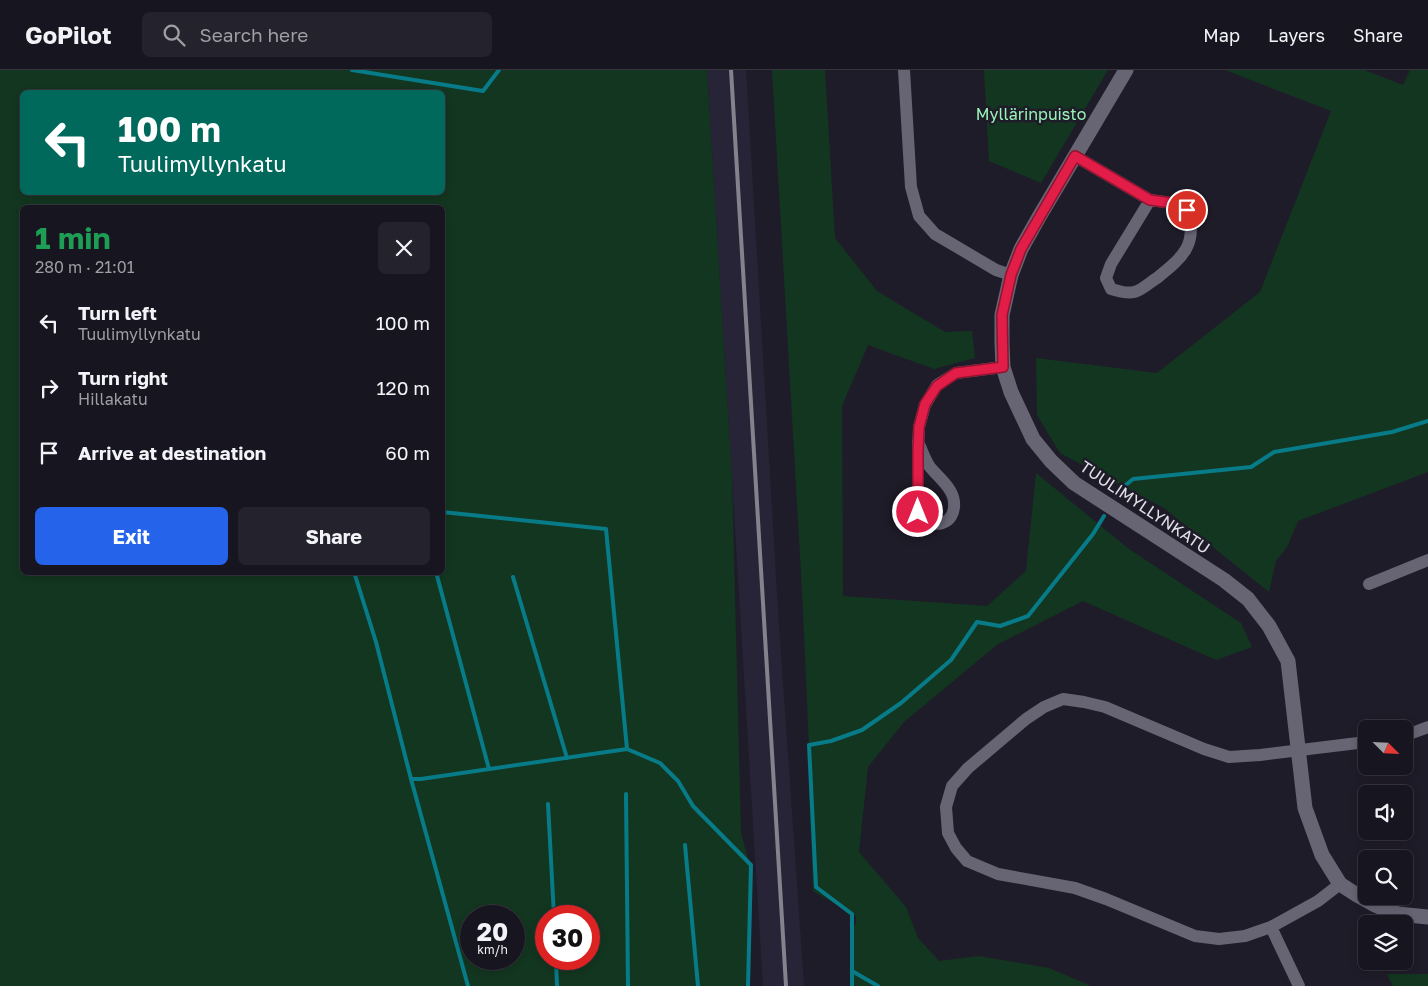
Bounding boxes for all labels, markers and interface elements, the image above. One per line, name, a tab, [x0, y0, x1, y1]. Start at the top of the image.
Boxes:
search box	[142, 12, 492, 57]
text: GoPilot	[25, 20, 112, 49]
icon: search	[160, 21, 188, 49]
text: Search here	[200, 23, 308, 46]
text: Map	[1203, 24, 1240, 46]
text: Layers	[1268, 24, 1325, 46]
text: Share	[1353, 24, 1403, 46]
park label: Myllärinpuisto	[976, 104, 1086, 124]
text: 100 m	[118, 108, 221, 150]
icon: left	[35, 110, 100, 175]
text: Tuulimyllynkatu	[118, 150, 287, 177]
pin	[1166, 189, 1208, 231]
icon: arrive	[1173, 196, 1201, 224]
text: 1 min	[35, 220, 111, 256]
button: close	[378, 222, 430, 274]
text: 280 m · 21:01	[35, 257, 134, 277]
text: Turn left	[78, 301, 157, 324]
icon: left	[35, 309, 63, 337]
text: 100 m	[376, 311, 430, 334]
text: Tuulimyllynkatu	[78, 324, 201, 344]
text: Turn right	[78, 366, 168, 389]
icon: right	[35, 374, 63, 402]
text: 120 m	[376, 376, 430, 399]
text: Hillakatu	[78, 389, 148, 409]
icon: arrive	[35, 439, 63, 467]
text: Arrive at destination	[78, 441, 266, 464]
text: 60 m	[385, 441, 430, 464]
street label: TUULIMYLLYNKATU	[1076, 456, 1214, 558]
position arrow	[891, 485, 943, 537]
button: Exit	[35, 507, 228, 565]
button: Share	[238, 507, 430, 565]
north arrow	[1358, 720, 1412, 775]
map controls	[1358, 720, 1413, 970]
button: sound	[1358, 785, 1413, 840]
button: search	[1358, 850, 1413, 905]
speed limit sign: 30	[535, 905, 600, 970]
button: layers	[1358, 915, 1413, 970]
text: 20	[477, 916, 508, 947]
text: km/h	[477, 942, 508, 957]

